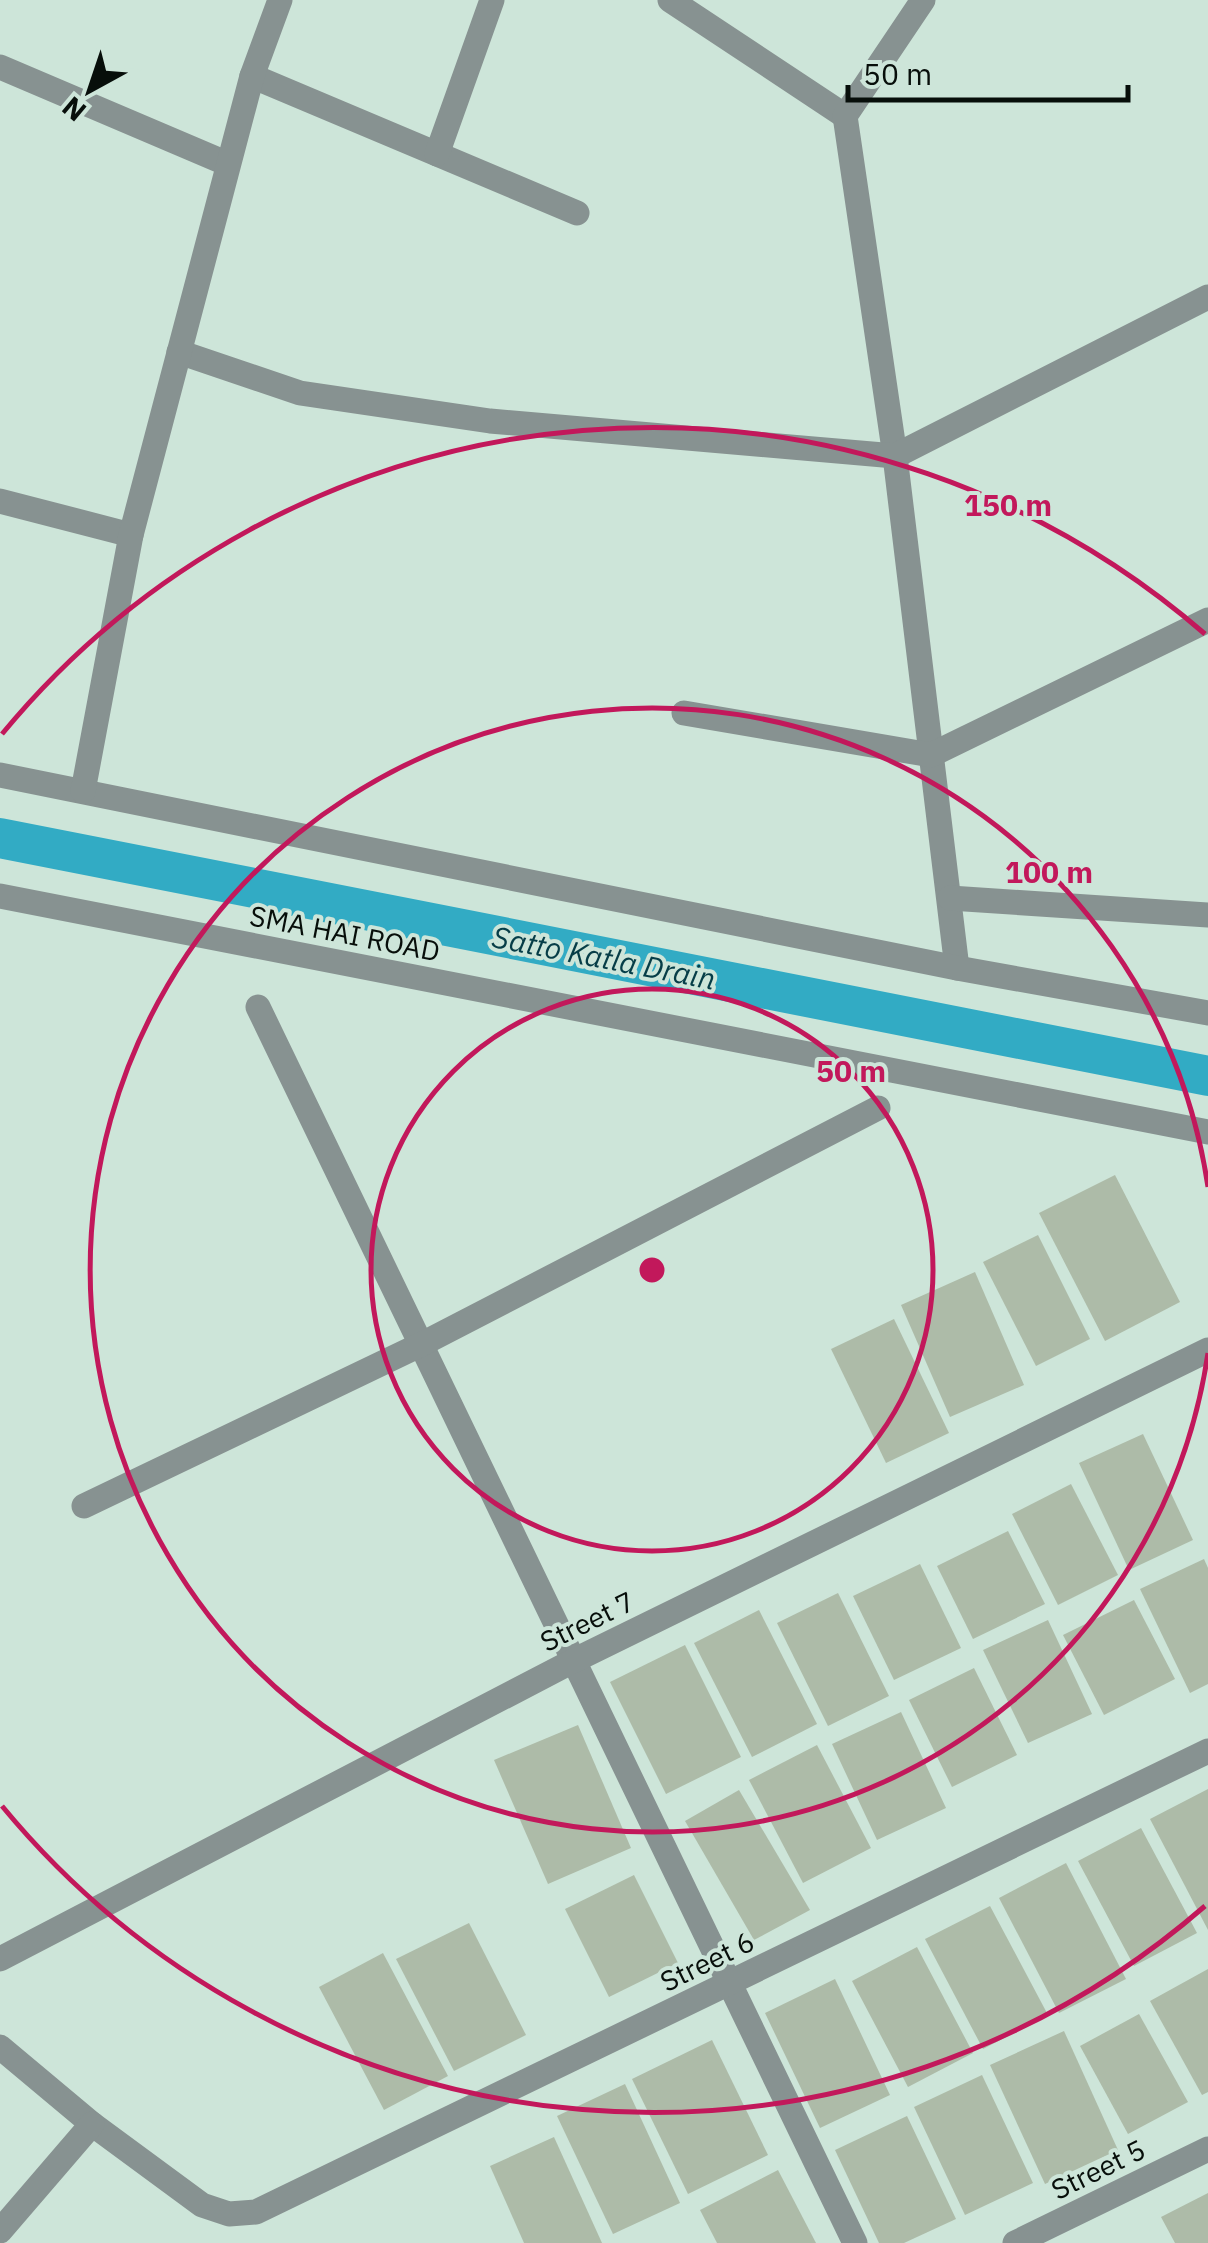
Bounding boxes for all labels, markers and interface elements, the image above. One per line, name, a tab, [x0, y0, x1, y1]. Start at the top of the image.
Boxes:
north arrow	[40, 40, 140, 140]
scale bar	[848, 40, 1128, 102]
text: 50 m	[863, 54, 932, 93]
text: N	[54, 89, 93, 130]
text: 150 m	[964, 485, 1052, 524]
text: 100 m	[1005, 852, 1093, 891]
street label: SMA HAI ROAD	[247, 896, 443, 970]
water label: Satto Katla Drain	[489, 916, 719, 998]
text: 50 m	[816, 1051, 886, 1090]
centre of rings	[634, 1252, 670, 1288]
street label: Street 7	[534, 1582, 640, 1660]
street label: Street 6	[654, 1922, 760, 2000]
street label: Street 5	[1045, 2130, 1151, 2208]

